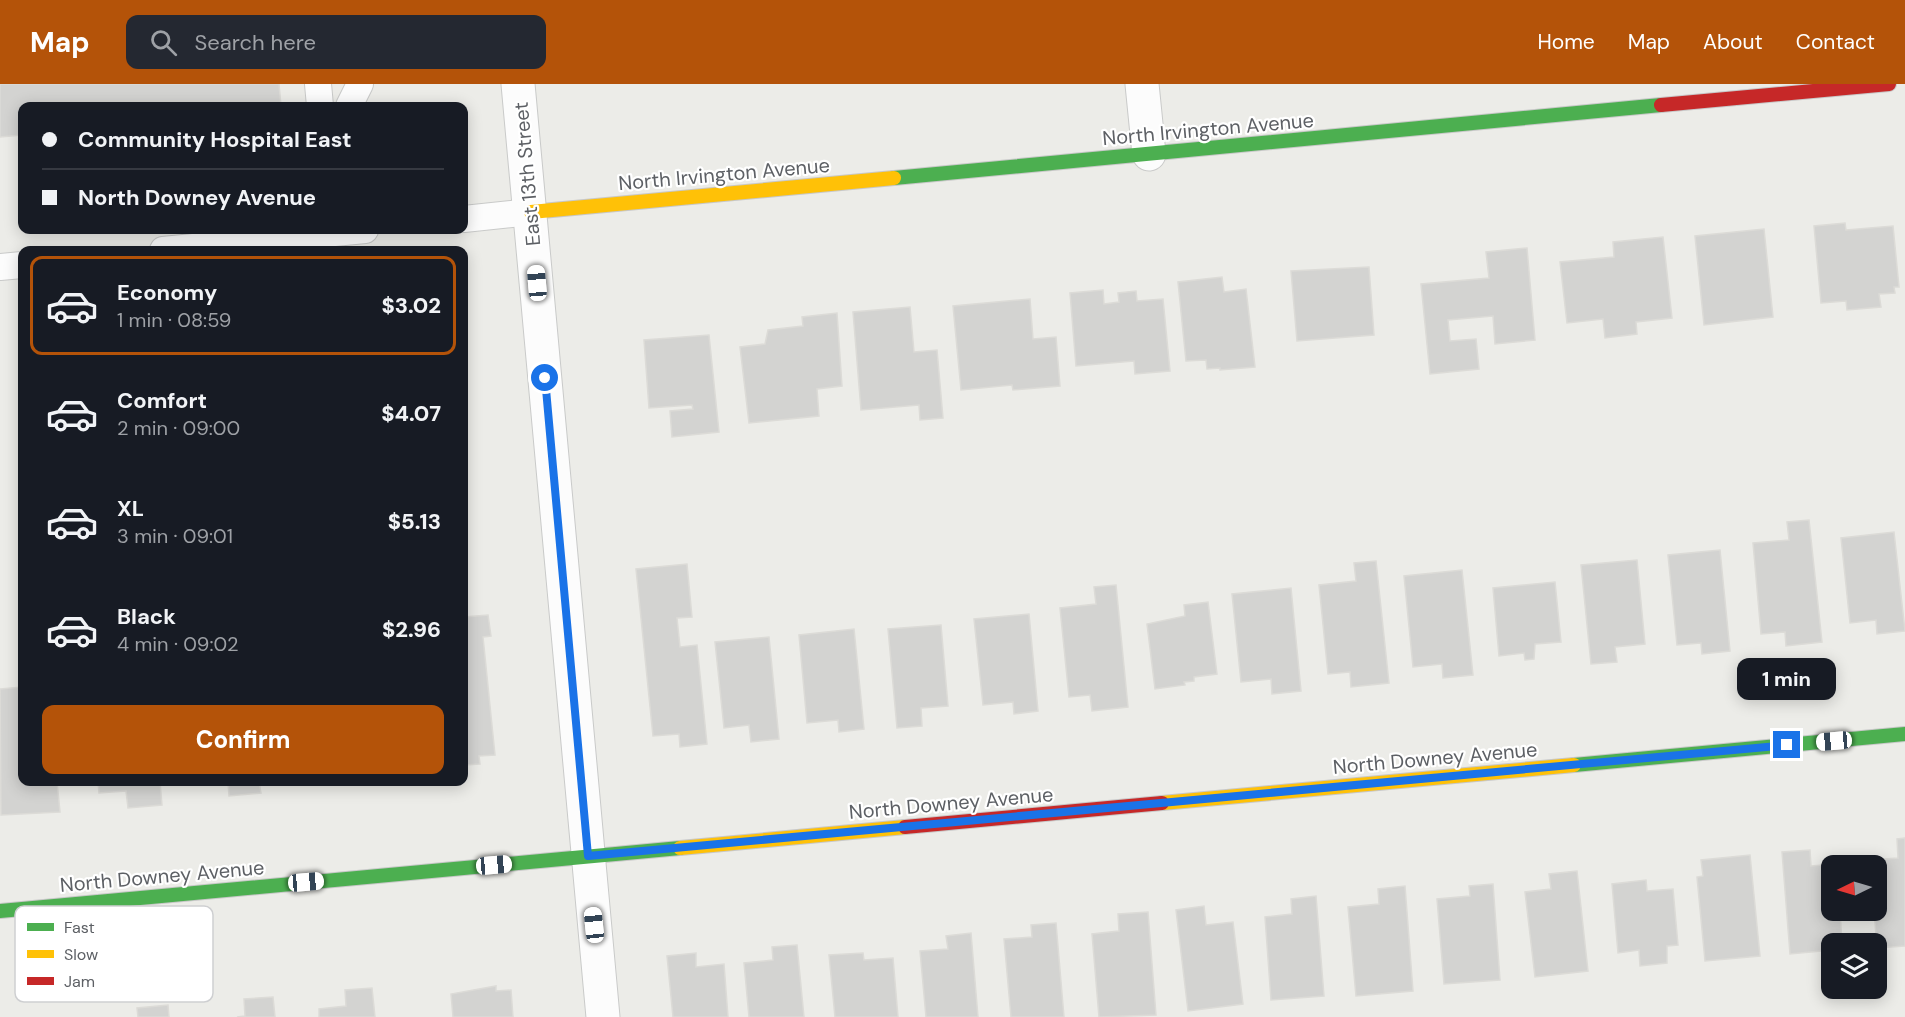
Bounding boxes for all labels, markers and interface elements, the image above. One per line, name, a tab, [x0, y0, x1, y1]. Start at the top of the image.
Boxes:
search box	[126, 15, 546, 69]
text: Map	[30, 24, 90, 61]
icon: search	[147, 26, 180, 59]
text: Search here	[195, 28, 316, 57]
text: Home	[1537, 28, 1595, 56]
text: Map	[1628, 28, 1670, 56]
text: About	[1703, 28, 1763, 56]
text: Contact	[1796, 28, 1875, 56]
street label: East 13th Street	[508, 101, 546, 247]
street label: North Irvington Avenue	[1101, 107, 1315, 151]
text: Community Hospital East	[78, 125, 352, 154]
street label: North Irvington Avenue	[617, 152, 831, 196]
text: North Downey Avenue	[78, 183, 316, 212]
car	[526, 264, 548, 302]
text: Economy	[117, 278, 217, 307]
icon: car	[45, 279, 99, 333]
text: $3.02	[381, 291, 441, 320]
text: 1 min · 08:59	[117, 307, 231, 333]
route start	[531, 364, 558, 391]
text: Comfort	[117, 386, 207, 415]
icon: car	[45, 387, 99, 441]
text: $4.07	[381, 399, 441, 428]
text: 2 min · 09:00	[117, 415, 240, 441]
text: XL	[117, 494, 144, 523]
icon: car	[45, 495, 99, 549]
text: $5.13	[388, 507, 441, 536]
text: 3 min · 09:01	[117, 523, 233, 549]
text: Black	[117, 602, 176, 631]
icon: car	[45, 603, 99, 657]
text: $2.96	[382, 615, 441, 644]
text: 4 min · 09:02	[117, 631, 238, 657]
callout: 1 min	[1738, 658, 1836, 700]
text: 1 min	[1762, 666, 1811, 692]
button: Confirm	[42, 705, 444, 774]
car	[1815, 730, 1853, 752]
route end	[1773, 731, 1800, 758]
street label: North Downey Avenue	[1332, 736, 1538, 780]
street label: North Downey Avenue	[848, 781, 1054, 825]
street label: North Downey Avenue	[59, 854, 265, 898]
car	[475, 854, 513, 876]
north arrow	[1821, 855, 1887, 921]
map controls	[1821, 855, 1887, 999]
car	[287, 871, 325, 893]
legend	[15, 906, 213, 1002]
car	[583, 906, 605, 944]
text: Fast	[64, 917, 95, 938]
button: layers	[1821, 933, 1887, 999]
text: Slow	[64, 944, 98, 965]
text: Jam	[64, 971, 95, 992]

